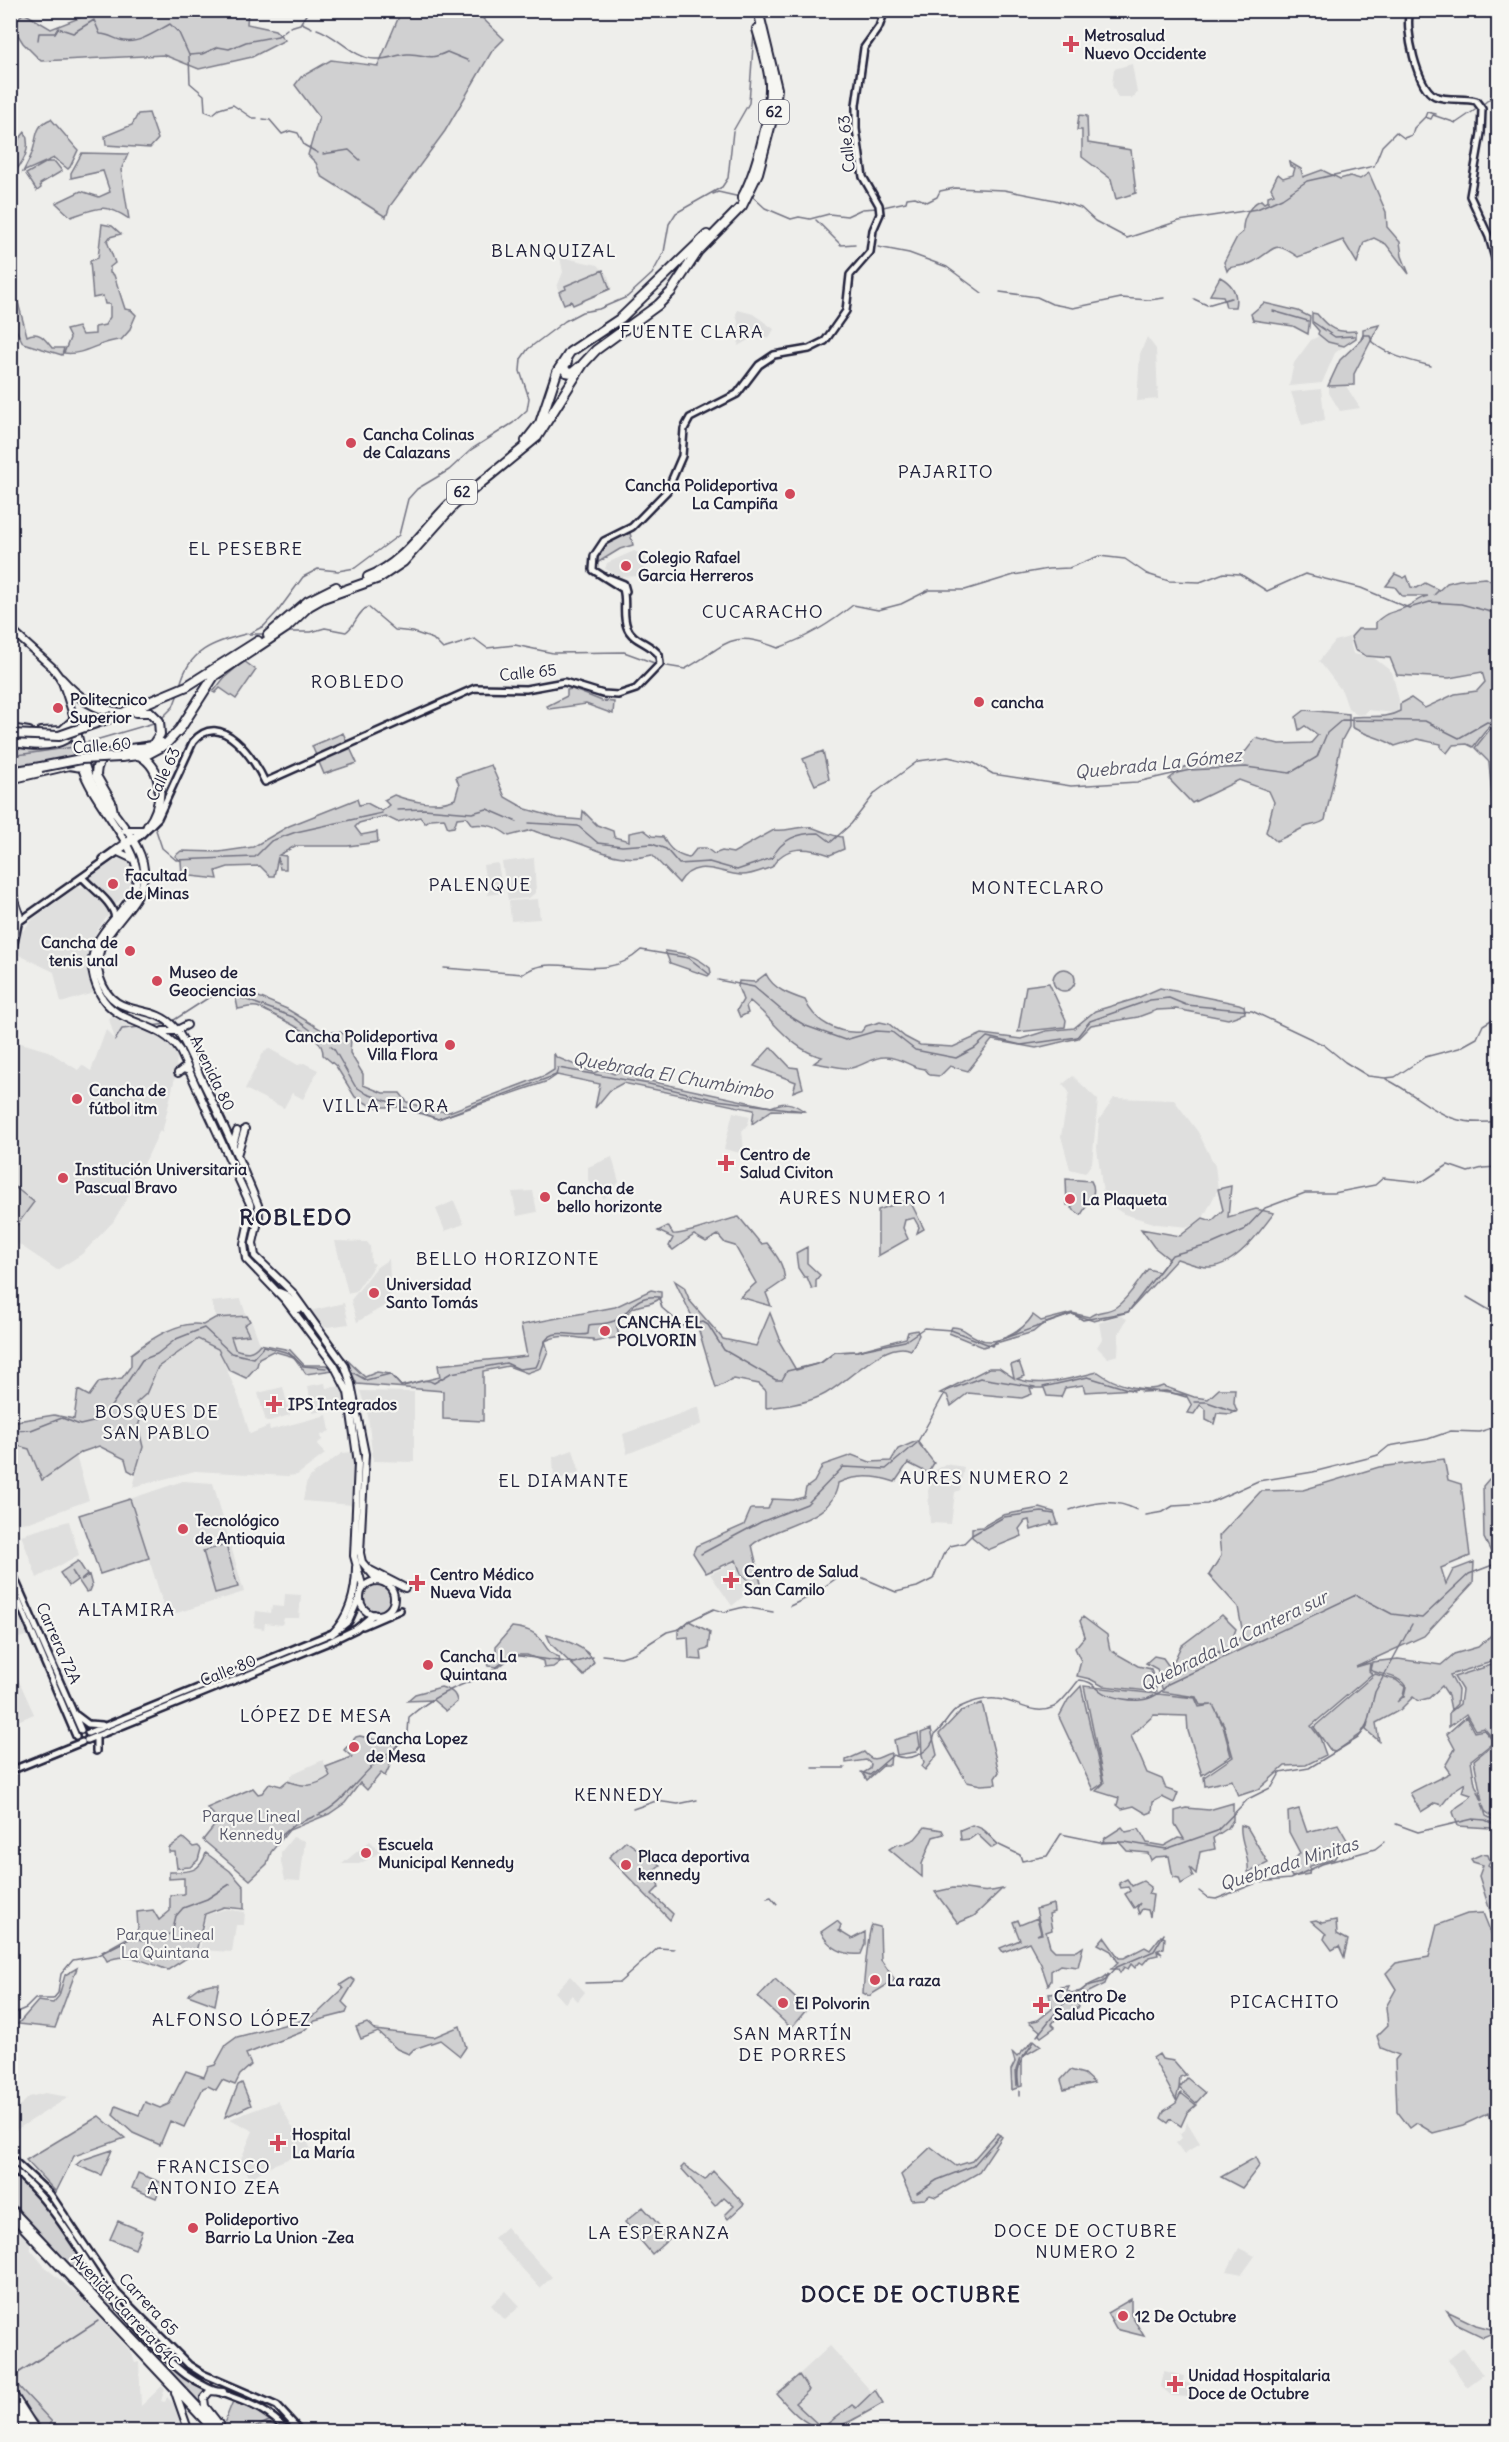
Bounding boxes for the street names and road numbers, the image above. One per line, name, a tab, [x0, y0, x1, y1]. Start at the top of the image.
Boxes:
road number: 62	[759, 100, 789, 124]
street label: Calle 63	[833, 114, 859, 174]
road number: 62	[447, 480, 477, 504]
street label: Calle 65	[498, 659, 558, 685]
street label: Calle 60	[72, 732, 132, 758]
street label: Calle 63	[142, 744, 184, 804]
street label: Avenida 80	[186, 1032, 240, 1114]
street label: Carrera 72A	[32, 1599, 86, 1687]
street label: Calle 80	[197, 1650, 259, 1690]
street label: Avenida Carrera 64C	[67, 2248, 185, 2372]
street label: Carrera 65	[115, 2268, 183, 2340]

